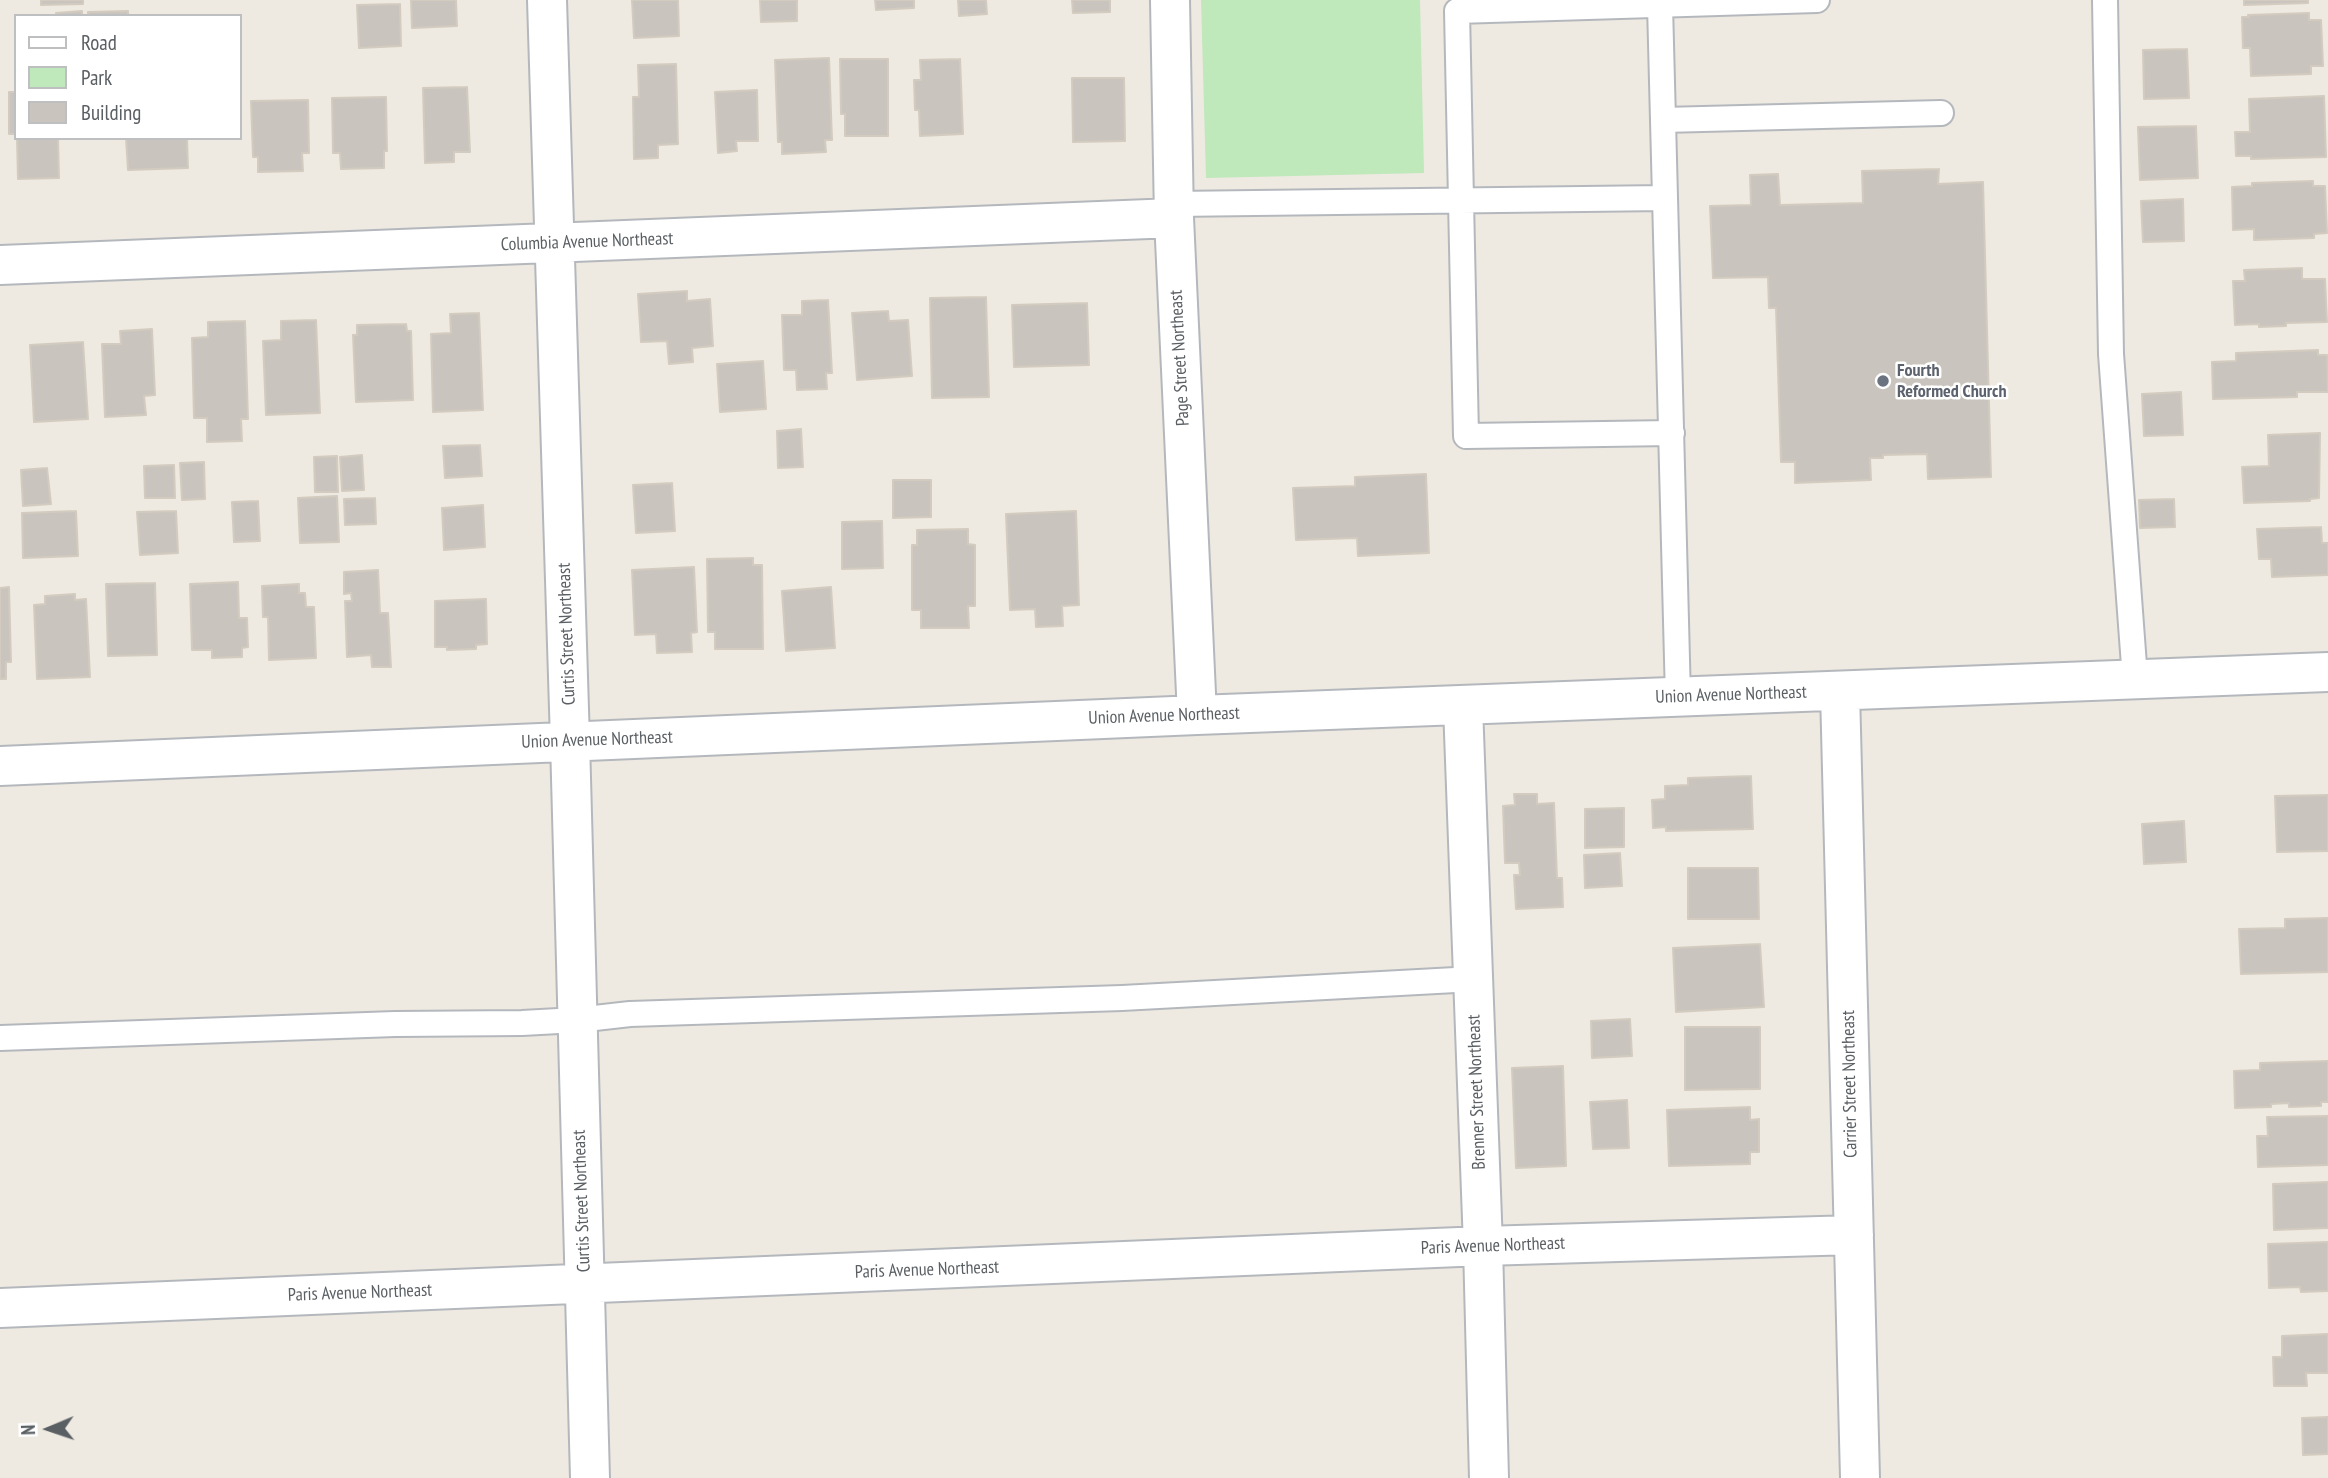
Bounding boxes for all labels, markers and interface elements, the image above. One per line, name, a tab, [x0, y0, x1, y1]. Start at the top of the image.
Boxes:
legend	[14, 14, 242, 140]
text: Road	[81, 29, 117, 56]
text: Park	[81, 64, 112, 91]
text: Building	[81, 99, 141, 126]
street label: Columbia Avenue Northeast	[500, 228, 674, 256]
street label: Page Street Northeast	[1166, 289, 1194, 427]
place label: Fourth Reformed Church	[1897, 360, 2006, 402]
marker: Fourth Reformed Church	[1875, 373, 1891, 389]
street label: Curtis Street Northeast	[554, 562, 580, 706]
street label: Union Avenue Northeast	[1655, 682, 1807, 708]
street label: Union Avenue Northeast	[1088, 703, 1240, 729]
street label: Union Avenue Northeast	[521, 727, 673, 753]
street label: Carrier Street Northeast	[1838, 1010, 1862, 1158]
street label: Brenner Street Northeast	[1463, 1014, 1491, 1170]
street label: Curtis Street Northeast	[569, 1129, 595, 1273]
street label: Paris Avenue Northeast	[1421, 1233, 1565, 1259]
street label: Paris Avenue Northeast	[855, 1257, 999, 1283]
street label: Paris Avenue Northeast	[288, 1280, 432, 1306]
north arrow	[14, 1394, 84, 1464]
text: N	[16, 1424, 40, 1435]

